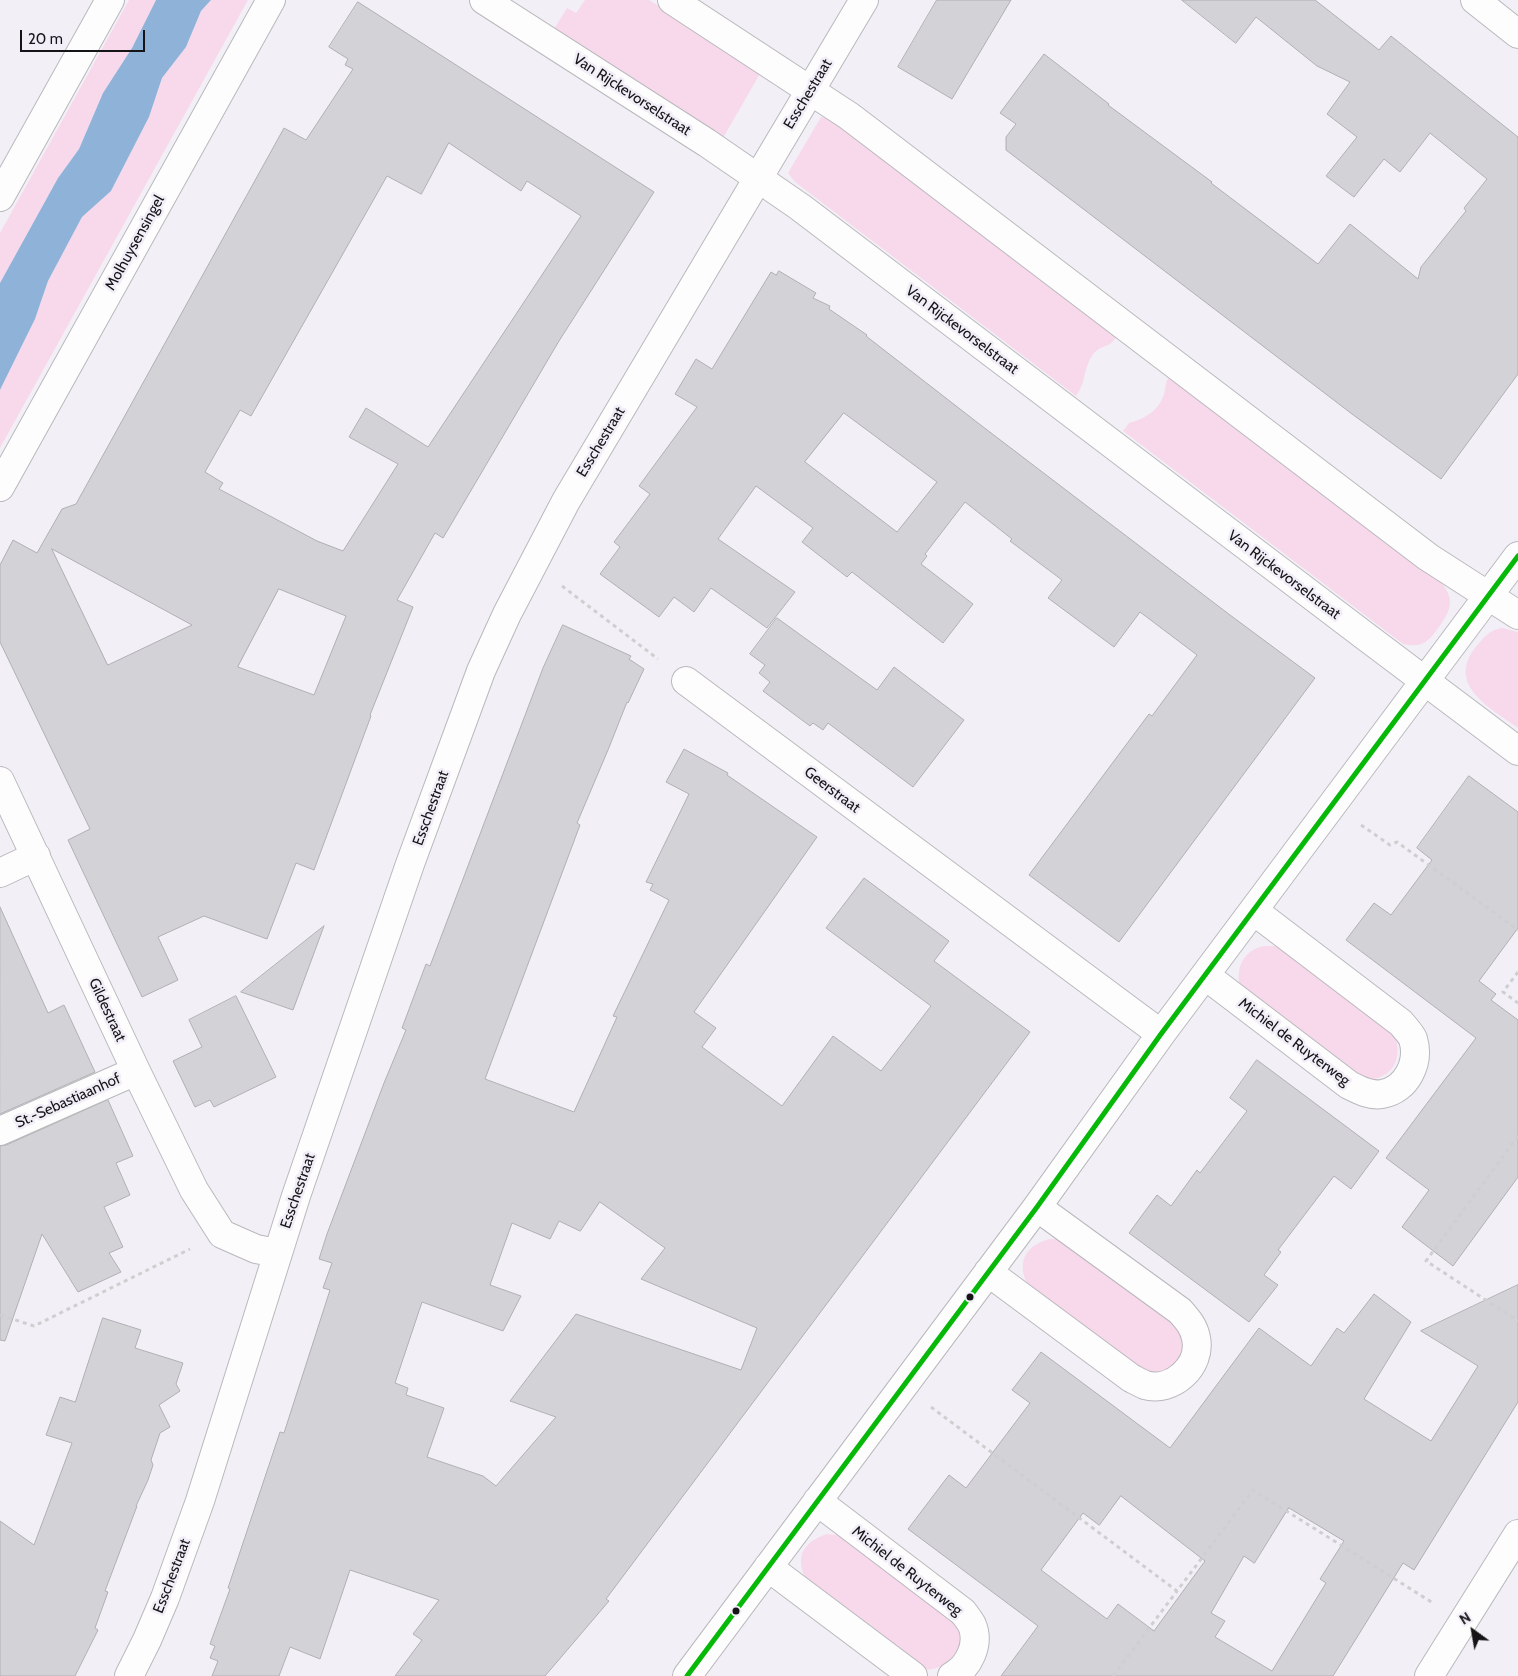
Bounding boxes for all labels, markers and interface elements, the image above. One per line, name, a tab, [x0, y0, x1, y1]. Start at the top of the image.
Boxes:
scale bar	[22, 20, 148, 52]
text: 20 m	[28, 30, 63, 48]
street label: Van Rijckevorselstraat	[570, 50, 694, 140]
street label: Esschestraat	[780, 56, 836, 132]
street label: Molhuysensingel	[101, 192, 169, 294]
street label: Van Rijckevorselstraat	[902, 282, 1022, 378]
street label: Esschestraat	[573, 404, 629, 480]
street label: Van Rijckevorselstraat	[1224, 527, 1344, 623]
street label: Geerstraat	[801, 763, 863, 817]
street label: Esschestraat	[409, 768, 453, 848]
street label: Gildestraat	[85, 975, 129, 1045]
street label: Michiel de Ruyterweg	[1235, 994, 1353, 1090]
street label: St.-Sebastiaanhof	[13, 1070, 123, 1132]
street label: Esschestraat	[277, 1151, 319, 1231]
unlabelled marker	[965, 1292, 975, 1302]
street label: Michiel de Ruyterweg	[848, 1522, 966, 1620]
street label: Esschestraat	[150, 1536, 194, 1616]
unlabelled marker	[731, 1606, 741, 1616]
north arrow	[1448, 1606, 1498, 1656]
text: N	[1456, 1608, 1474, 1629]

